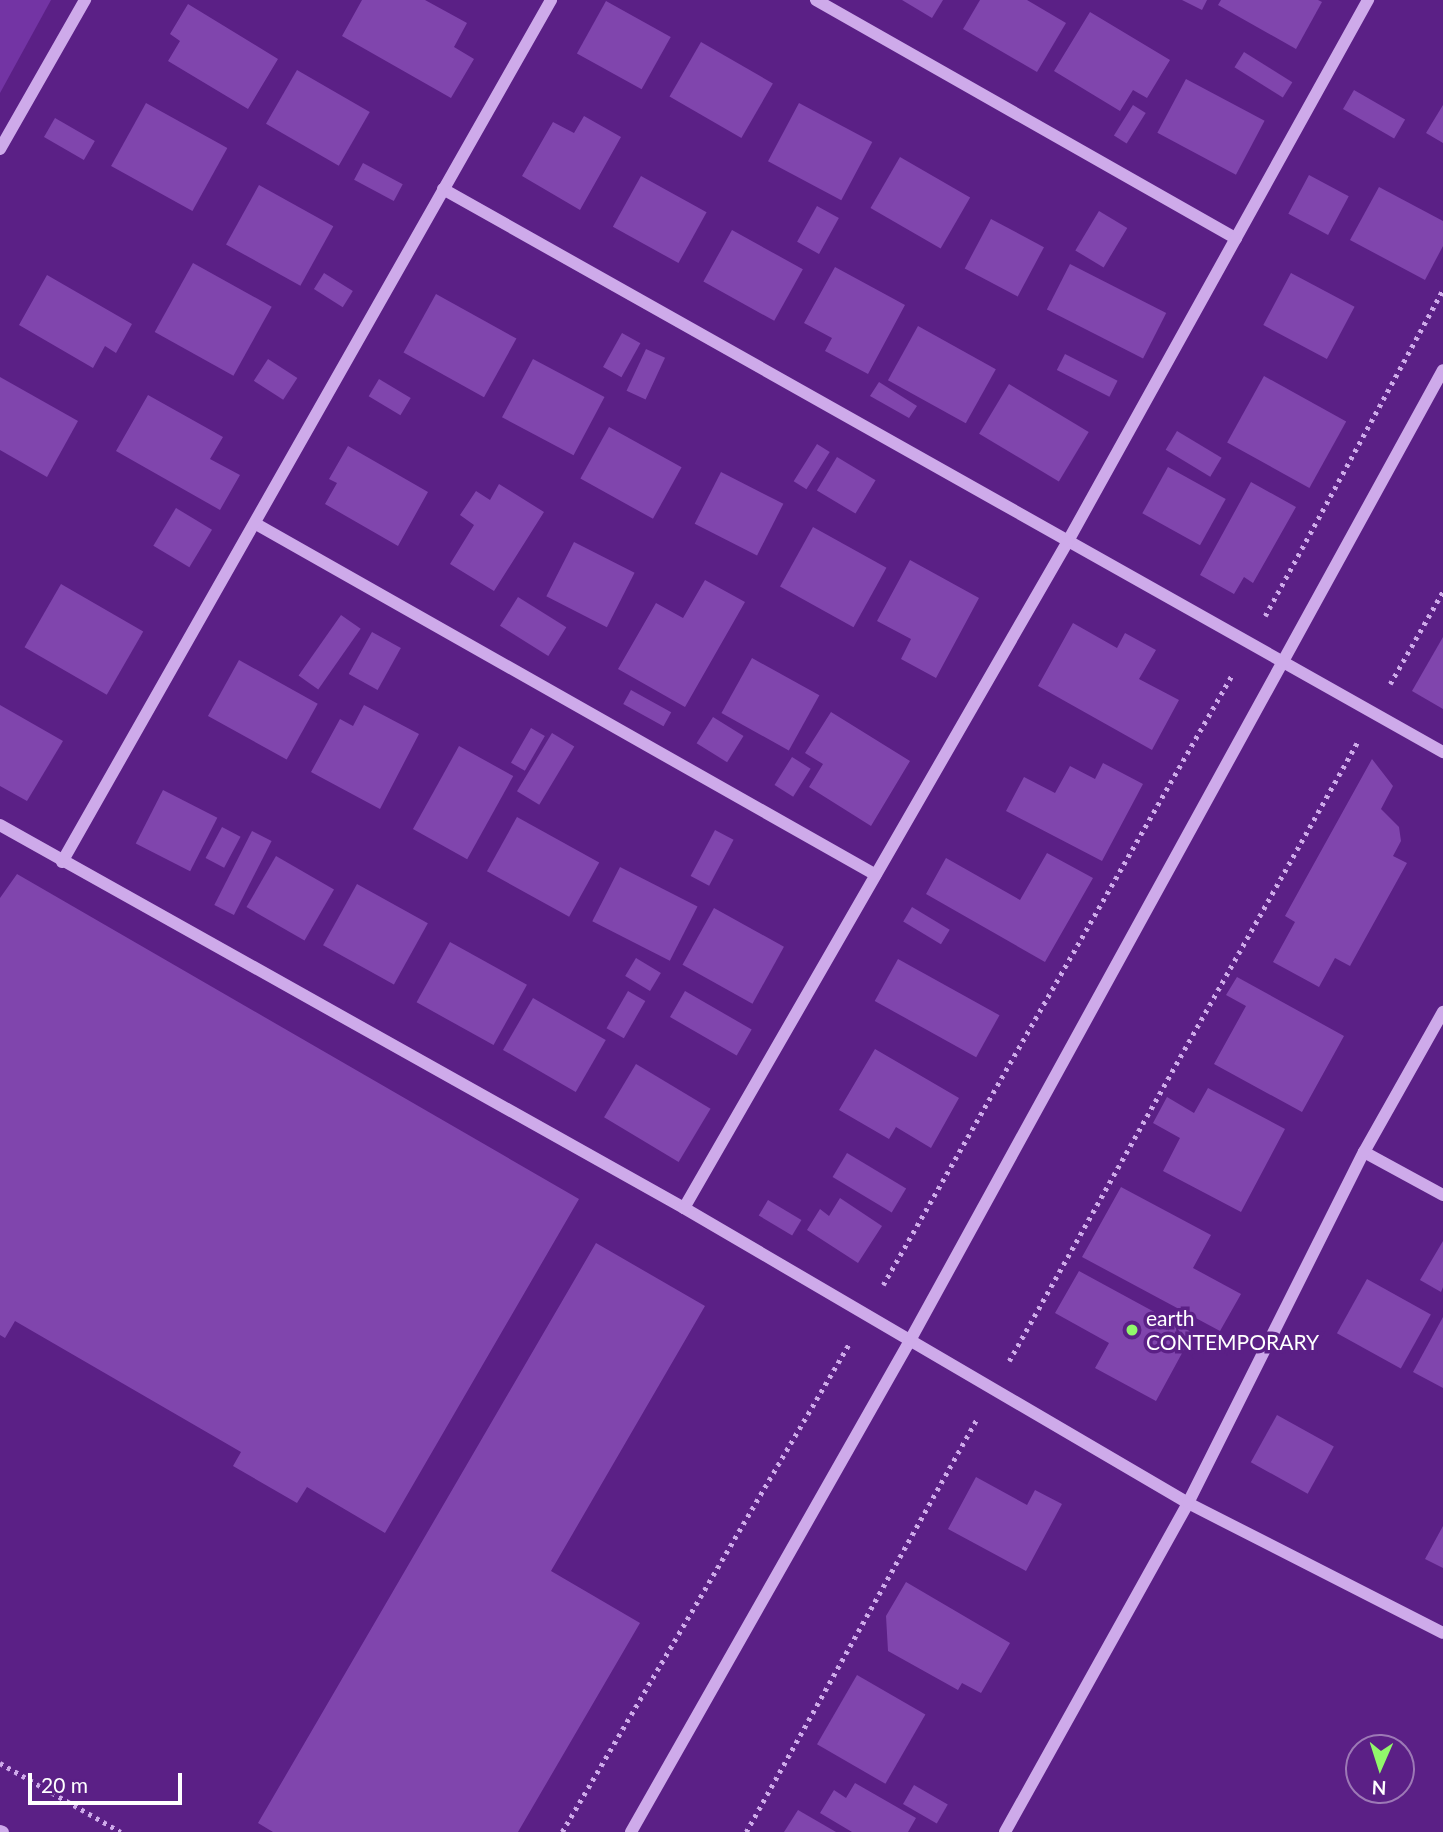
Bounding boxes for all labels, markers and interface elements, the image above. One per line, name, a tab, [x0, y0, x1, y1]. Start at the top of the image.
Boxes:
place label: earth CONTEMPORARY	[1146, 1305, 1319, 1355]
marker: earth CONTEMPORARY	[1124, 1322, 1140, 1338]
north arrow	[1345, 1734, 1415, 1804]
scale bar	[32, 1758, 186, 1802]
text: 20 m	[41, 1772, 88, 1797]
text: N	[1371, 1777, 1387, 1800]

